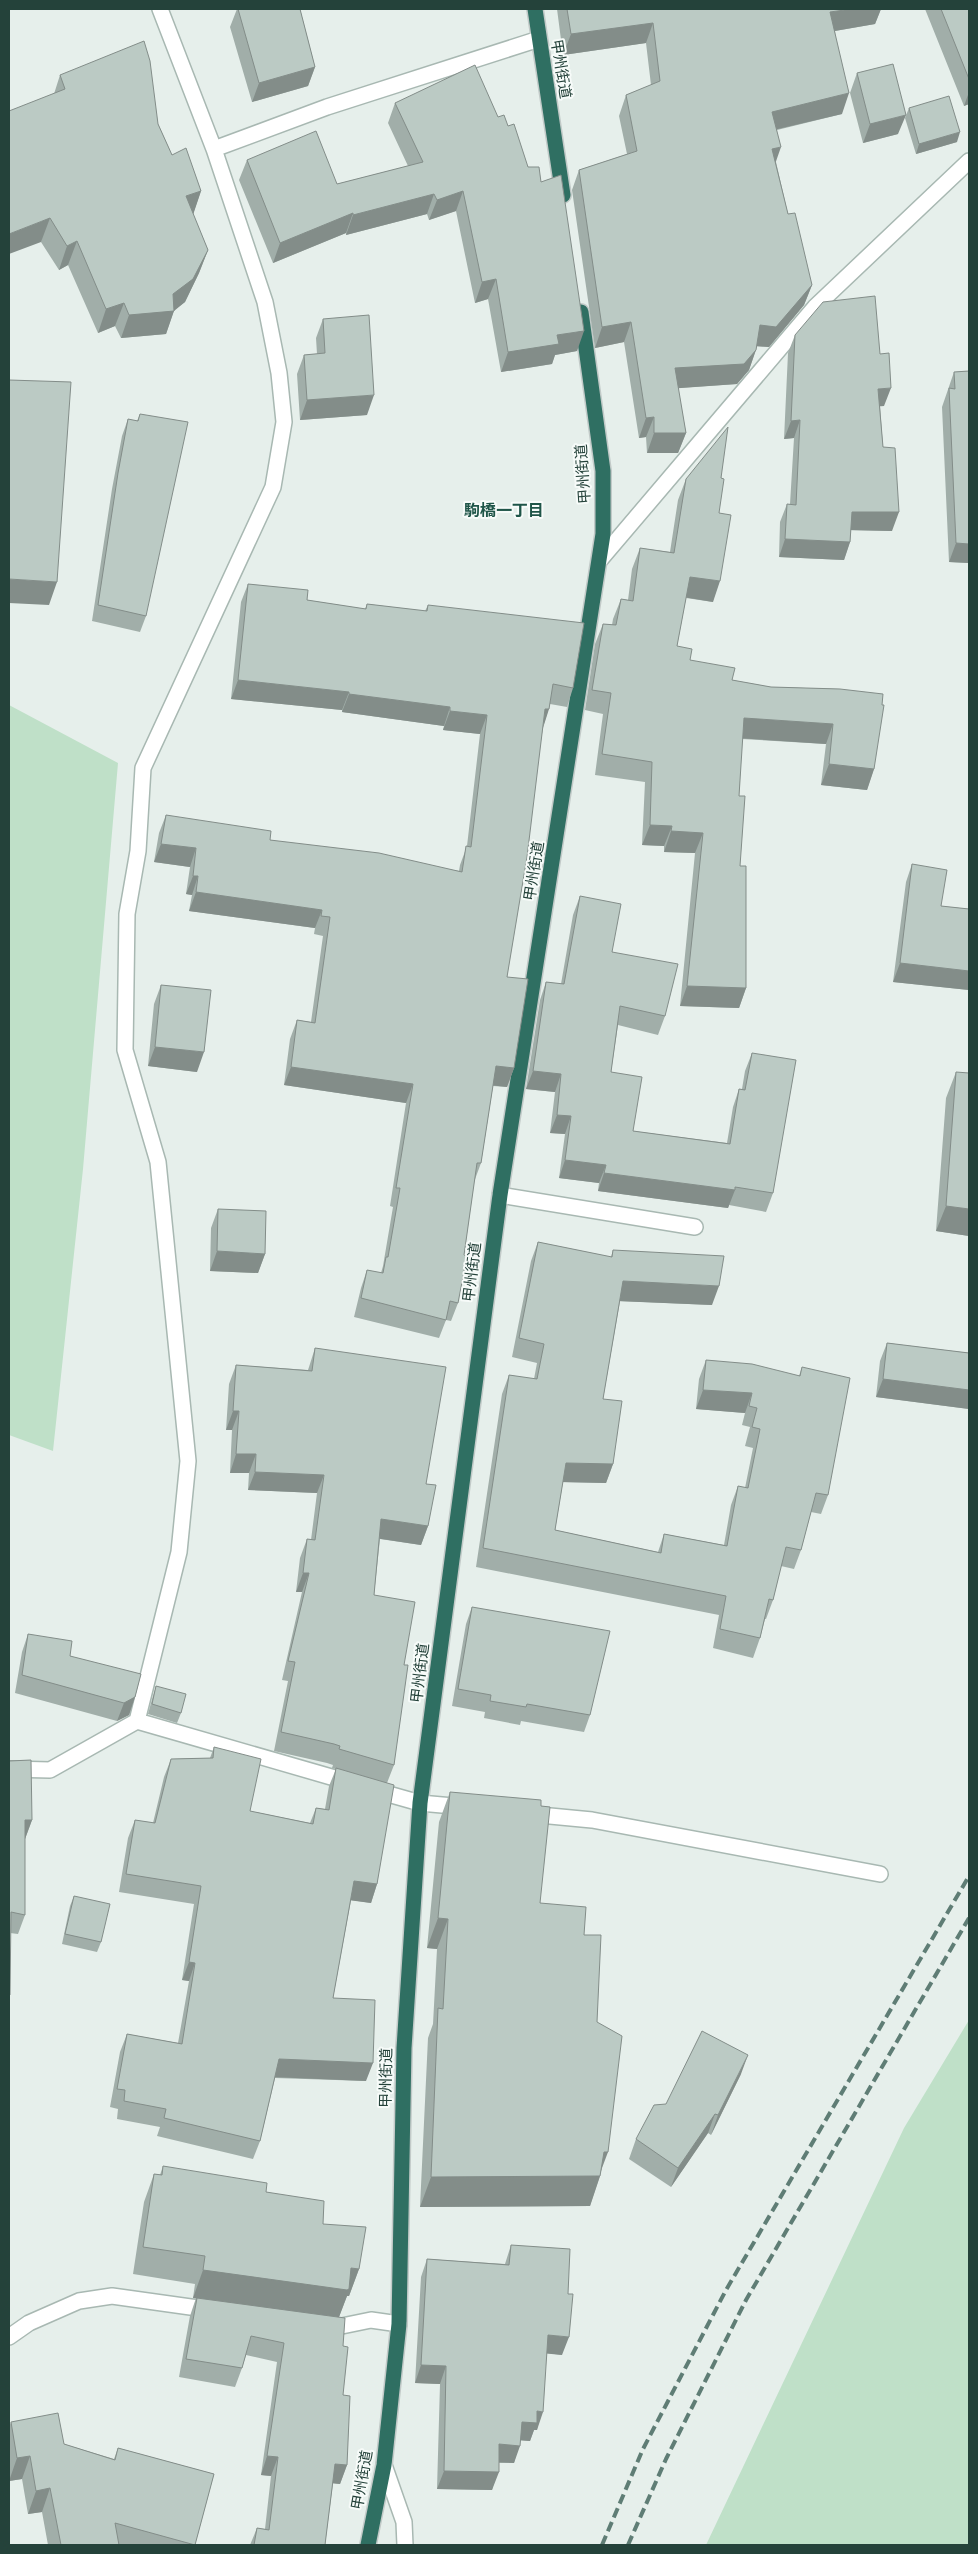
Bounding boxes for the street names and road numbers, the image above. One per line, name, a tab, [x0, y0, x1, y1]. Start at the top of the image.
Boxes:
street label: 甲州街道	[547, 38, 575, 100]
street label: 甲州街道	[572, 443, 594, 505]
street label: 甲州街道	[520, 840, 548, 902]
street label: 甲州街道	[459, 1241, 485, 1303]
street label: 甲州街道	[407, 1642, 433, 1704]
street label: 甲州街道	[376, 2048, 396, 2108]
street label: 甲州街道	[348, 2449, 376, 2511]

